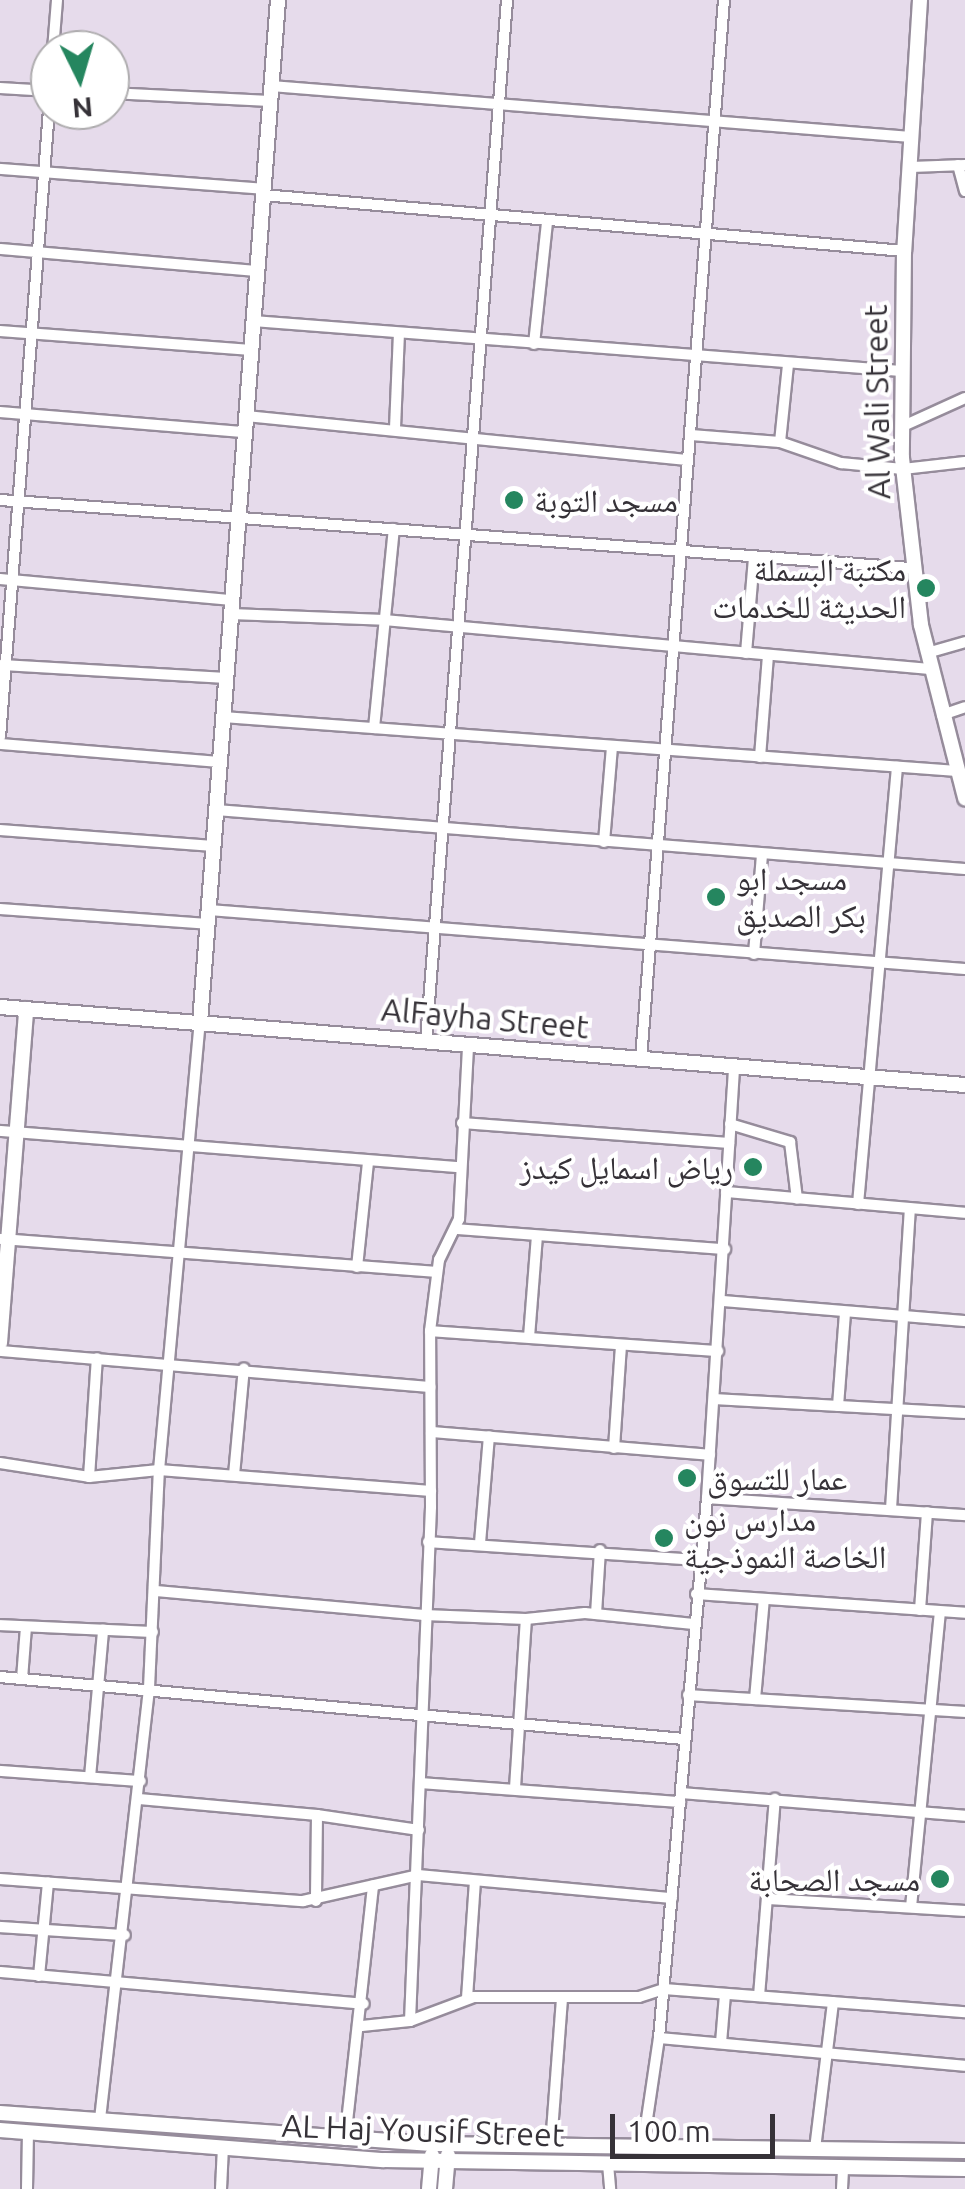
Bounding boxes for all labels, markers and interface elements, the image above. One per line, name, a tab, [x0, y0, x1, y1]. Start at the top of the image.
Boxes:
north arrow	[30, 30, 130, 130]
text: N	[71, 92, 94, 125]
street label: Al Wali Street	[856, 304, 898, 500]
place label: مسجد التوبة	[534, 481, 678, 519]
marker: مسجد التوبة	[503, 489, 525, 511]
place label: مكتبة البسملة الحديثة للخدمات	[712, 551, 906, 626]
marker: مكتبة البسملة الحديثة للخدمات	[915, 577, 937, 599]
place label: مسجد ابو بكر الصديق	[736, 860, 866, 935]
marker: مسجد ابو بكر الصديق	[705, 886, 727, 908]
street label: AlFayha Street	[380, 990, 590, 1046]
place label: رياض اسمايل كيدز	[520, 1148, 733, 1186]
marker: رياض اسمايل كيدز	[742, 1156, 764, 1178]
place label: عمار للتسوق	[707, 1459, 847, 1497]
marker: عمار للتسوق	[676, 1467, 698, 1489]
place label: مدارس نون الخاصة النموذجية	[684, 1501, 886, 1576]
marker: مدارس نون الخاصة النموذجية	[653, 1527, 675, 1549]
place label: مسجد الصحابة	[748, 1860, 920, 1898]
marker: مسجد الصحابة	[929, 1868, 951, 1890]
scale bar	[615, 2094, 780, 2156]
street label: AL Haj Yousif Street	[281, 2106, 565, 2154]
text: 100 m	[627, 2114, 711, 2148]

